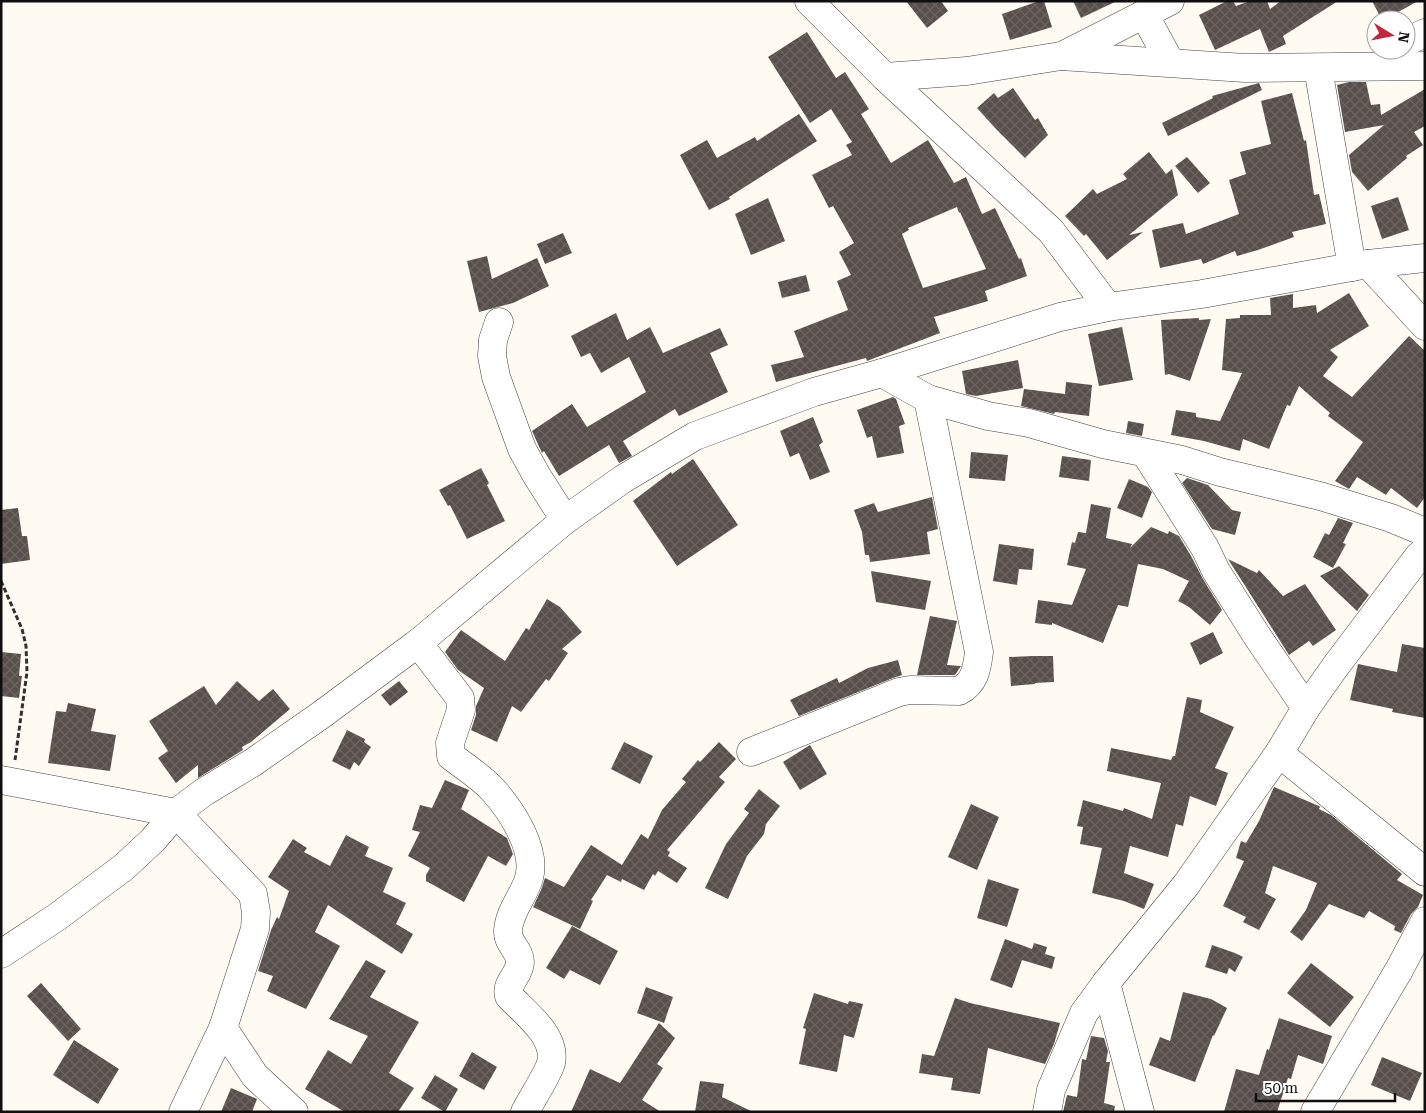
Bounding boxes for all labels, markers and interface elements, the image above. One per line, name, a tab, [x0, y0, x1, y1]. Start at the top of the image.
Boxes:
north arrow	[1366, 10, 1416, 60]
text: N	[1395, 31, 1413, 44]
scale bar	[1256, 1070, 1395, 1102]
text: 50 m	[1264, 1079, 1299, 1097]

